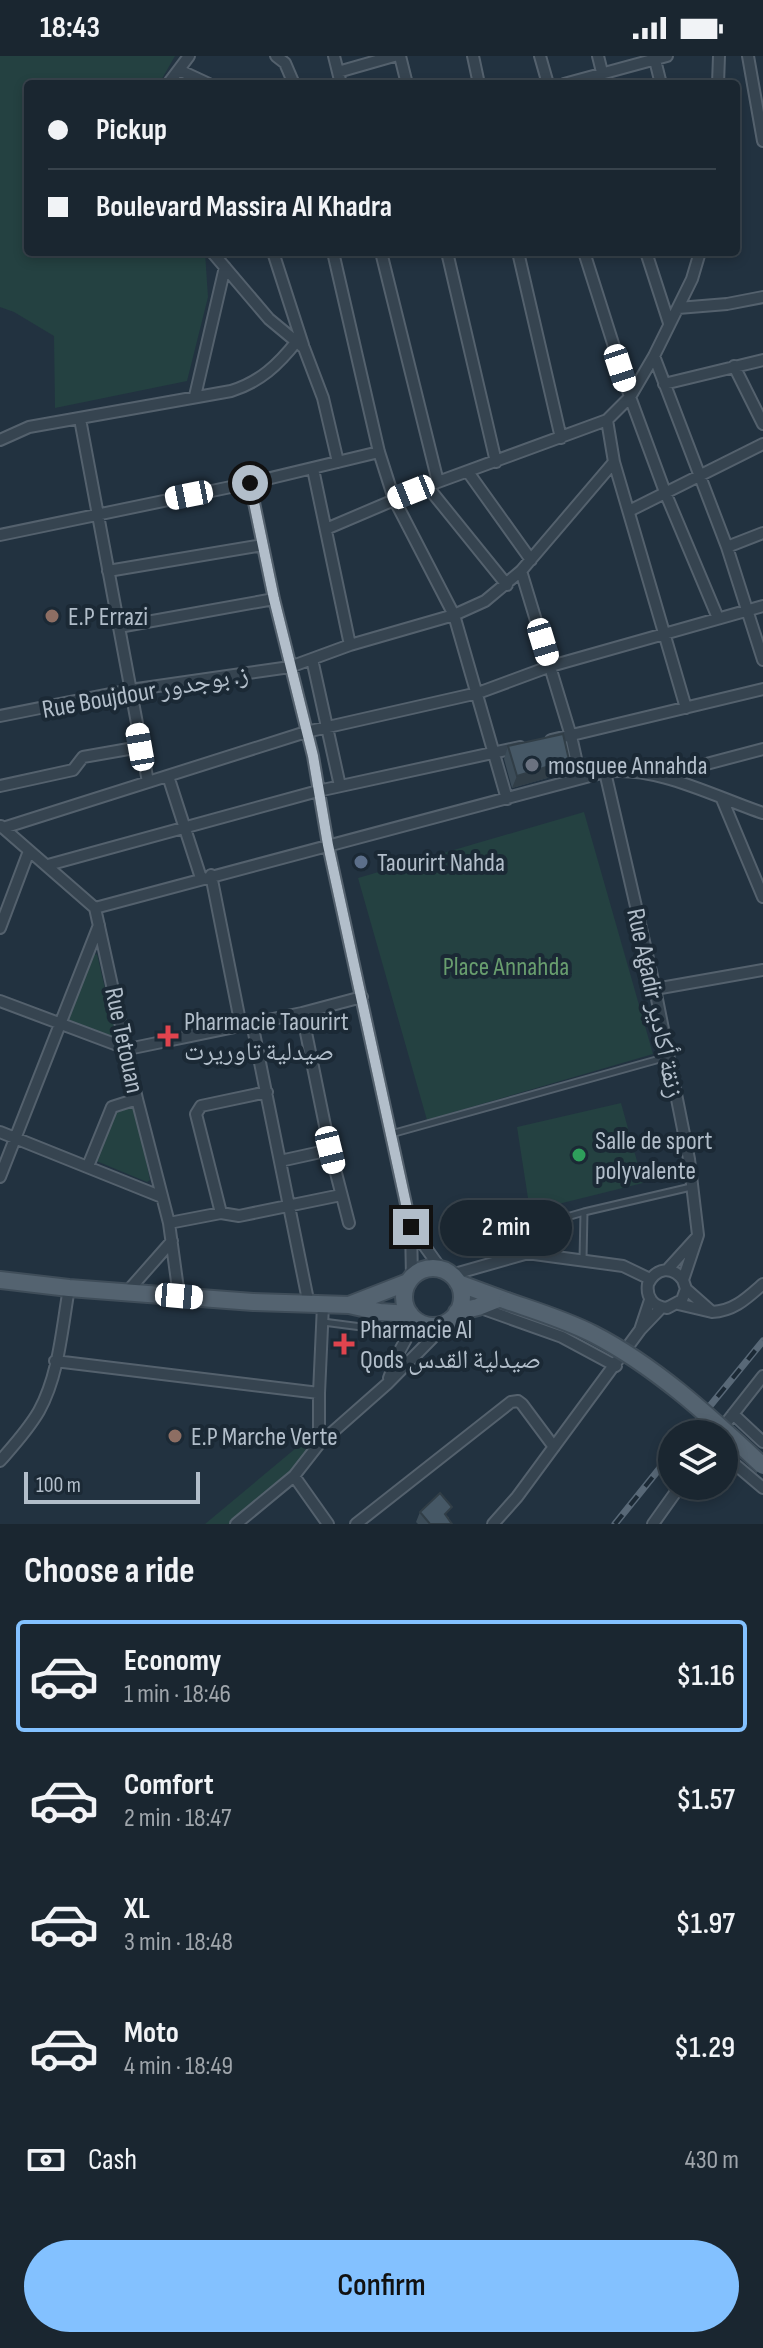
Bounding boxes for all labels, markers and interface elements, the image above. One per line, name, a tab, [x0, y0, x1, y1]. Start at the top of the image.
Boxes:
text: 18:43	[40, 10, 100, 46]
text: Pickup	[96, 112, 167, 148]
text: Boulevard Massira Al Khadra	[96, 189, 392, 225]
car	[601, 341, 639, 395]
route start	[232, 465, 268, 501]
car	[384, 472, 438, 512]
car	[163, 479, 215, 511]
place label: E.P Errazi	[68, 602, 148, 633]
marker: E.P Errazi	[43, 607, 61, 625]
car	[525, 616, 561, 668]
street label: Rue Boujdour ز. بوجدور	[40, 659, 251, 726]
car	[124, 721, 156, 773]
place label: mosquee Annahda	[548, 751, 707, 782]
marker: mosquee Annahda	[523, 756, 541, 774]
place label: Taourirt Nahda	[377, 848, 505, 879]
marker: Taourirt Nahda	[352, 853, 370, 871]
street label: Rue Agadir زنقة أكادير	[619, 905, 691, 1101]
park label: Place Annahda	[443, 952, 569, 983]
street label: Rue Tetouan	[97, 985, 150, 1096]
place label: Pharmacie Taourirt صيدلية تاوريرت	[184, 1007, 349, 1068]
marker: Pharmacie Taourirt صيدلية تاوريرت	[159, 1027, 177, 1045]
car	[313, 1124, 347, 1176]
place label: Salle de sport polyvalente	[595, 1126, 712, 1187]
marker: Salle de sport polyvalente	[570, 1146, 588, 1164]
callout: 2 min	[439, 1199, 571, 1255]
route end	[393, 1209, 429, 1245]
text: 2 min	[482, 1212, 530, 1243]
car	[154, 1282, 204, 1310]
place label: Pharmacie Al Qods صيدلية القدس	[360, 1315, 541, 1376]
marker: Pharmacie Al Qods صيدلية القدس	[335, 1335, 353, 1353]
map controls	[658, 1420, 738, 1500]
button: layers	[658, 1420, 738, 1500]
place label: E.P Marche Verte	[191, 1422, 338, 1453]
marker: E.P Marche Verte	[166, 1427, 184, 1445]
scale bar	[24, 1468, 200, 1504]
text: 100 m	[36, 1472, 81, 1499]
text: Choose a ride	[24, 1550, 195, 1593]
icon: car	[28, 1640, 100, 1712]
text: Economy	[124, 1643, 221, 1679]
text: $1.16	[676, 1658, 735, 1694]
text: 1 min · 18:46	[124, 1679, 231, 1710]
icon: car	[28, 1764, 100, 1836]
text: Comfort	[124, 1767, 214, 1803]
text: $1.57	[676, 1782, 735, 1818]
text: 2 min · 18:47	[124, 1803, 231, 1834]
icon: car	[28, 1888, 100, 1960]
text: XL	[124, 1891, 150, 1927]
text: $1.97	[676, 1906, 735, 1942]
text: 3 min · 18:48	[124, 1927, 233, 1958]
icon: car	[28, 2012, 100, 2084]
text: Moto	[124, 2015, 179, 2051]
text: $1.29	[674, 2030, 735, 2066]
text: 4 min · 18:49	[124, 2051, 233, 2082]
icon: cash	[24, 2138, 68, 2182]
text: Cash	[88, 2142, 137, 2178]
text: 430 m	[685, 2145, 739, 2176]
button: Confirm	[24, 2240, 739, 2332]

